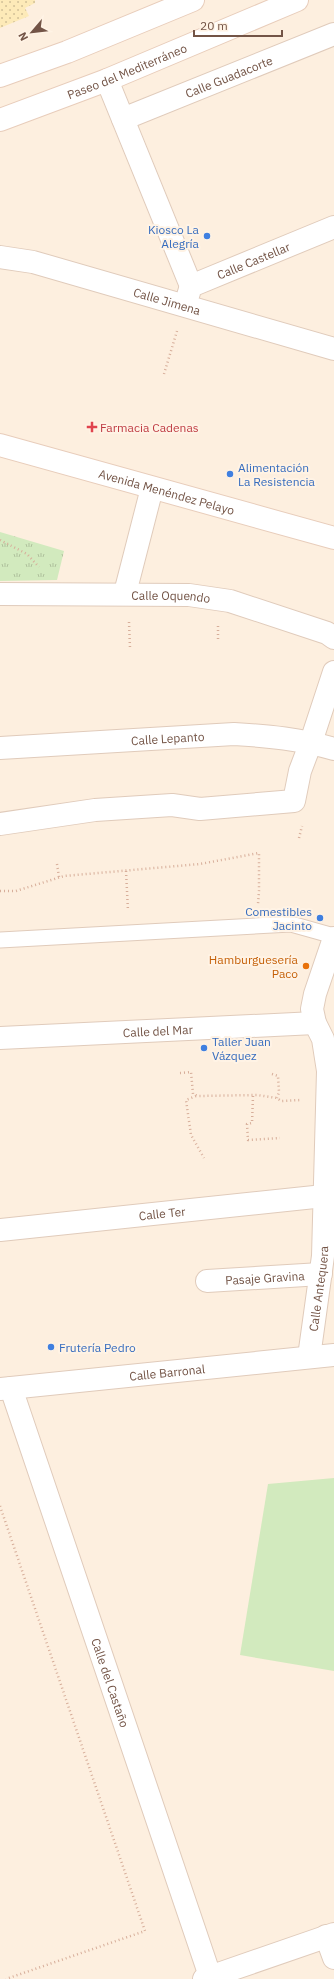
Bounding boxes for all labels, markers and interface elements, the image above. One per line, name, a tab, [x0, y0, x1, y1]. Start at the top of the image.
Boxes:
north arrow	[12, 12, 52, 52]
scale bar	[194, 12, 282, 38]
text: 20 m	[200, 18, 228, 33]
text: N	[15, 30, 31, 43]
street label: Paseo del Mediterráneo	[65, 40, 189, 102]
street label: Calle Guadacorte	[183, 52, 275, 101]
place label: Kiosco La Alegría	[148, 222, 200, 251]
marker: Kiosco La Alegría	[202, 231, 212, 241]
street label: Calle Castellar	[215, 238, 293, 282]
street label: Calle Jimena	[132, 284, 203, 318]
place label: Farmacia Cadenas	[100, 420, 199, 435]
marker: Farmacia Cadenas	[87, 422, 97, 432]
place label: Alimentación La Resistencia	[238, 460, 316, 489]
street label: Avenida Menéndez Pelayo	[97, 465, 237, 518]
marker: Alimentación La Resistencia	[225, 469, 235, 479]
street label: Calle Oquendo	[131, 587, 212, 606]
street label: Calle Lepanto	[131, 728, 205, 748]
place label: Comestibles Jacinto	[245, 904, 312, 933]
marker: Comestibles Jacinto	[315, 913, 325, 923]
place label: Hamburguesería Paco	[209, 952, 299, 981]
marker: Hamburguesería Paco	[301, 961, 311, 971]
street label: Calle del Mar	[122, 1021, 194, 1040]
place label: Taller Juan Vázquez	[212, 1034, 271, 1063]
marker: Taller Juan Vázquez	[199, 1043, 209, 1053]
street label: Calle Ter	[138, 1203, 187, 1223]
street label: Calle Antequera	[305, 1245, 331, 1332]
street label: Pasaje Gravina	[225, 1267, 306, 1287]
place label: Frutería Pedro	[59, 1340, 136, 1355]
marker: Frutería Pedro	[46, 1342, 56, 1352]
street label: Calle Barronal	[129, 1361, 206, 1383]
street label: Calle del Castaño	[89, 1636, 133, 1729]

